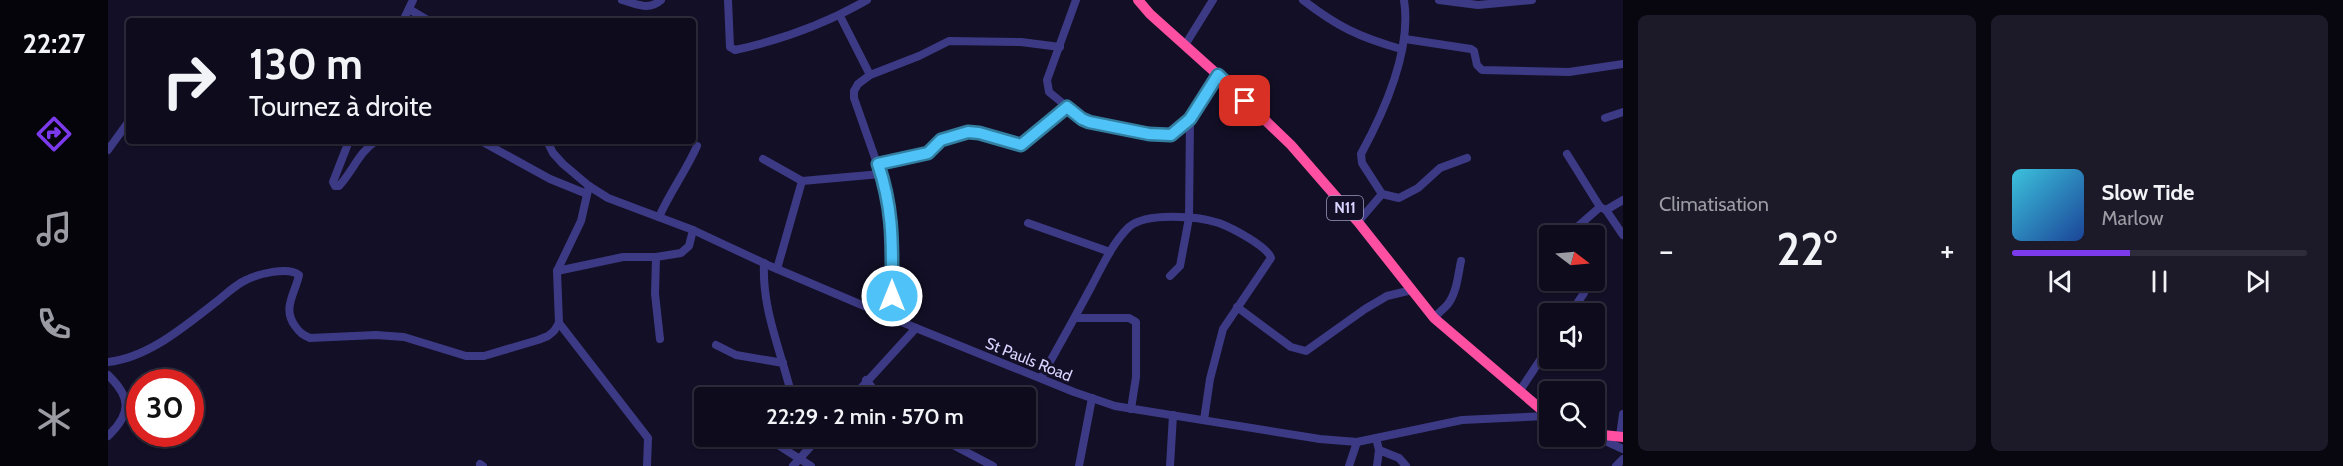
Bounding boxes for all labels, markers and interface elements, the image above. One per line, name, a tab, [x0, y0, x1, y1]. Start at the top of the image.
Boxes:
text: 22:27	[23, 27, 85, 60]
text: 130 m	[249, 38, 363, 90]
icon: right	[150, 42, 228, 120]
pin	[1219, 75, 1270, 126]
icon: arrive	[1228, 84, 1261, 117]
text: Tournez à droite	[249, 90, 432, 123]
icon: directions	[33, 113, 75, 155]
text: Slow Tide	[2102, 179, 2194, 206]
text: Climatisation	[1659, 192, 1769, 216]
road number: N11	[1327, 196, 1363, 220]
text: Marlow	[2102, 206, 2164, 230]
icon: music	[33, 208, 75, 250]
text: 22°	[1777, 222, 1837, 276]
north arrow	[1539, 225, 1605, 291]
map controls	[1539, 225, 1605, 447]
text: −	[1659, 230, 1674, 270]
text: +	[1940, 230, 1955, 270]
position arrow	[860, 264, 924, 328]
icon: previous	[2044, 265, 2077, 298]
icon: pause	[2143, 265, 2176, 298]
icon: next	[2241, 265, 2274, 298]
icon: phone	[33, 303, 75, 345]
button: sound	[1539, 303, 1605, 369]
street label: St Pauls Road	[983, 333, 1075, 385]
speed limit sign: 30	[126, 369, 204, 447]
button: search	[1539, 381, 1605, 447]
icon: climate	[33, 398, 75, 440]
text: 22:29 · 2 min · 570 m	[766, 403, 964, 430]

